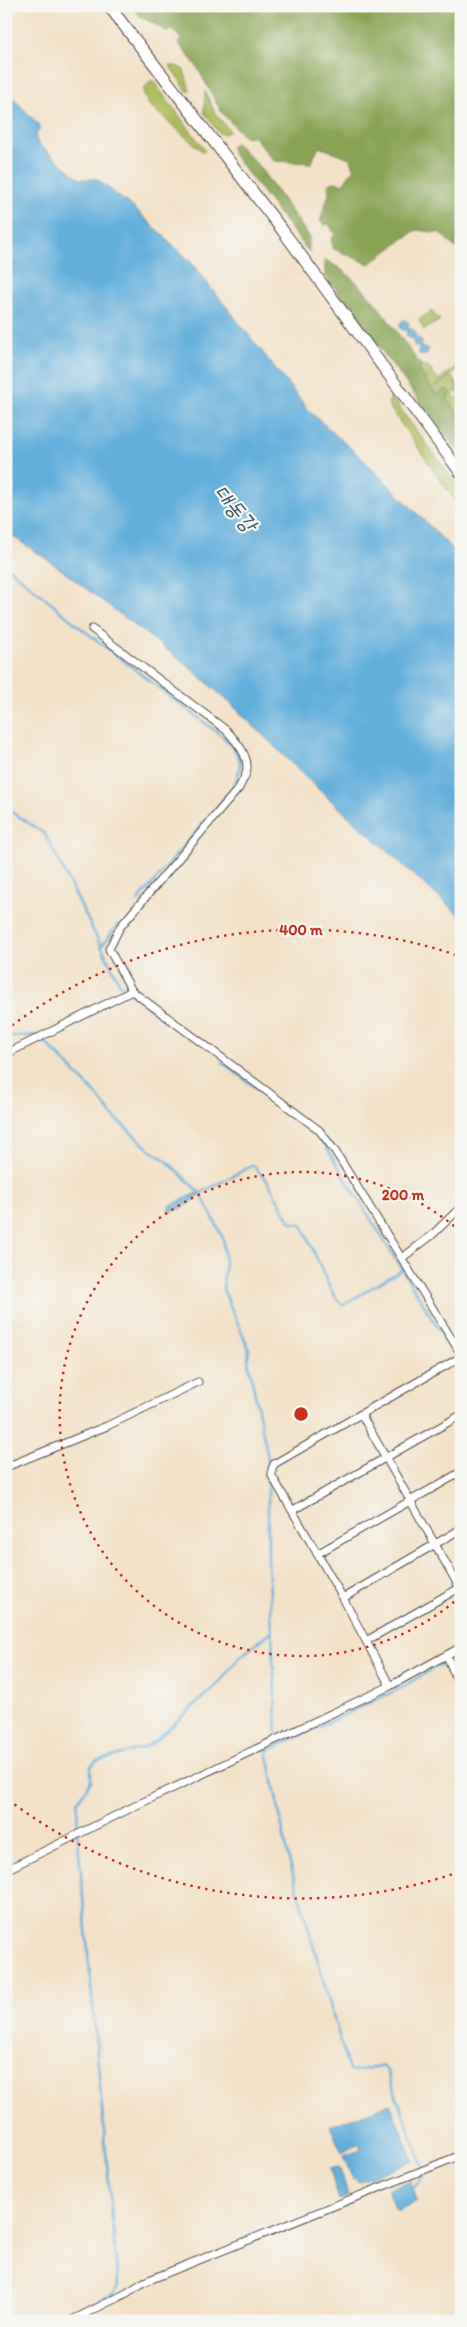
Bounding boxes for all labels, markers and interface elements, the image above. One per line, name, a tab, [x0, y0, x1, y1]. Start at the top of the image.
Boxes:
water label: 대동강	[208, 479, 265, 539]
text: 400 m	[279, 921, 323, 939]
text: 200 m	[382, 1186, 425, 1204]
centre of rings	[292, 1405, 310, 1423]

